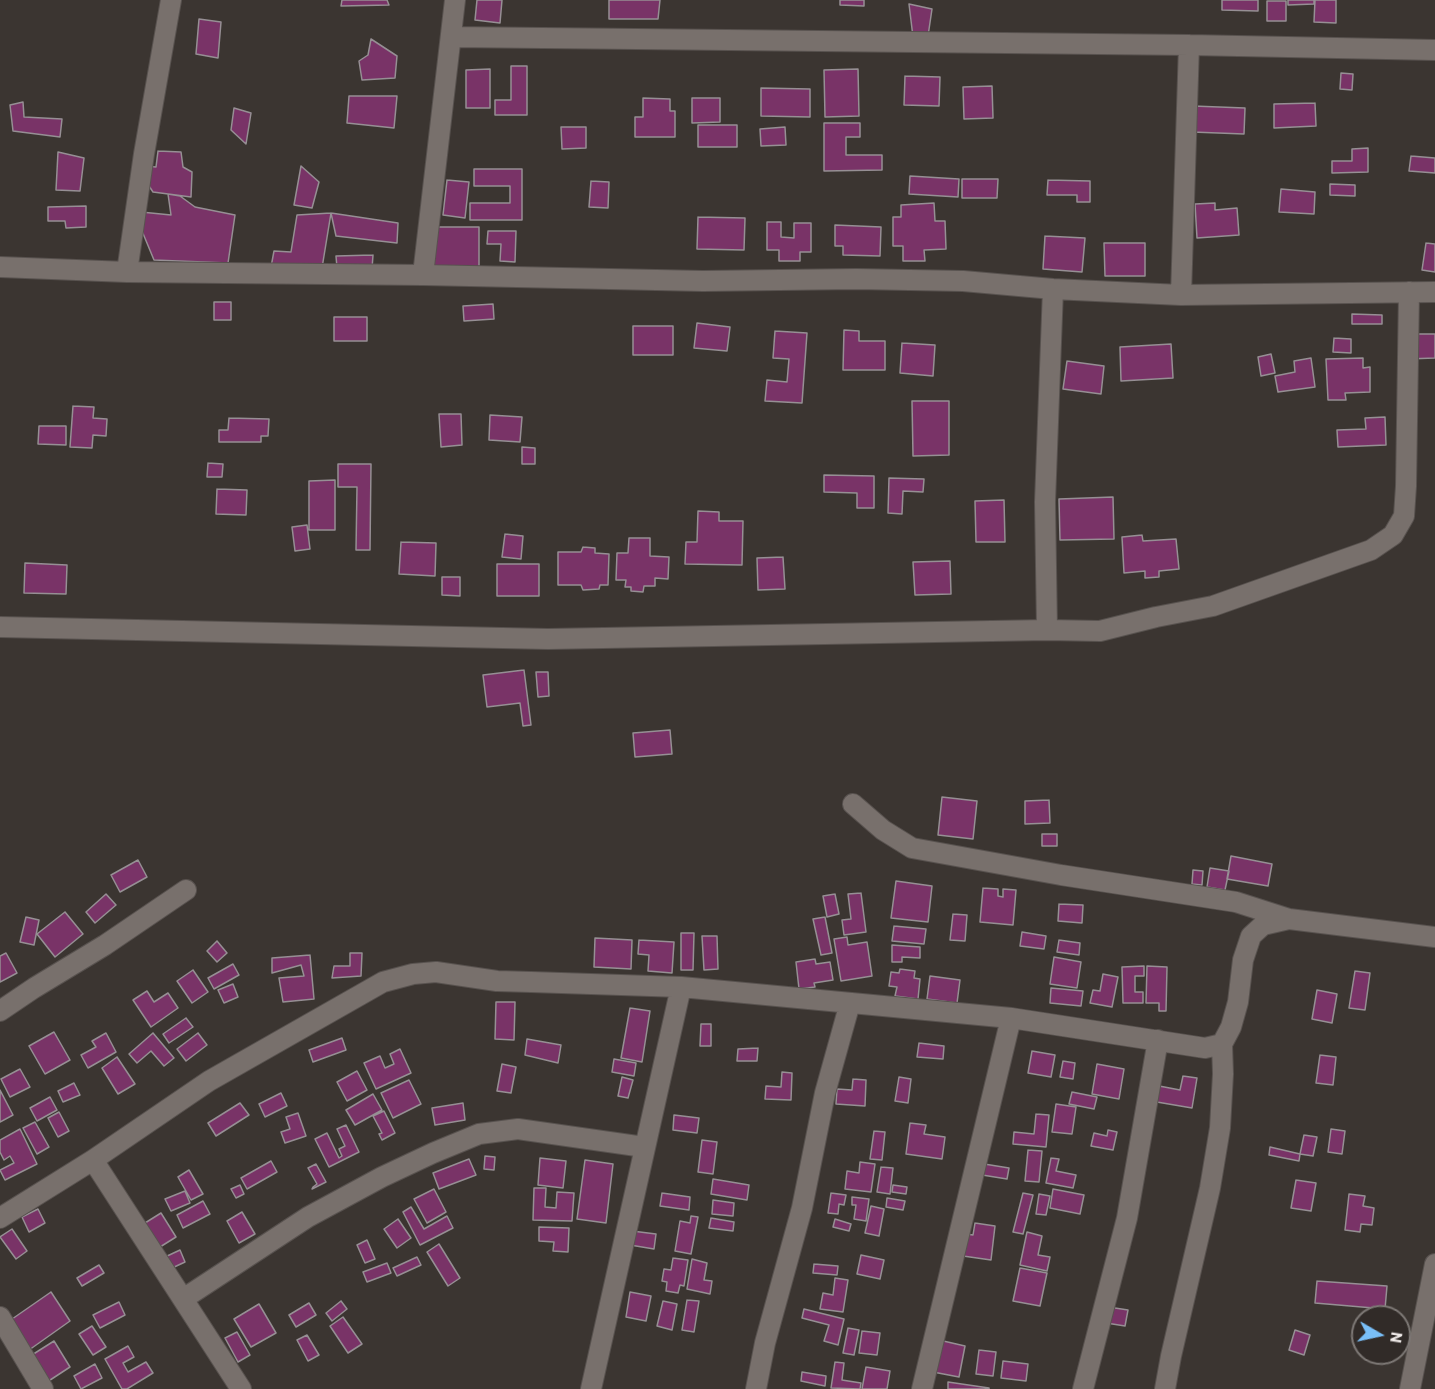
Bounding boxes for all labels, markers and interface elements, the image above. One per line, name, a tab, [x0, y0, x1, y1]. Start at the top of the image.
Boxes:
north arrow	[1351, 1305, 1411, 1365]
text: N	[1387, 1331, 1408, 1344]

